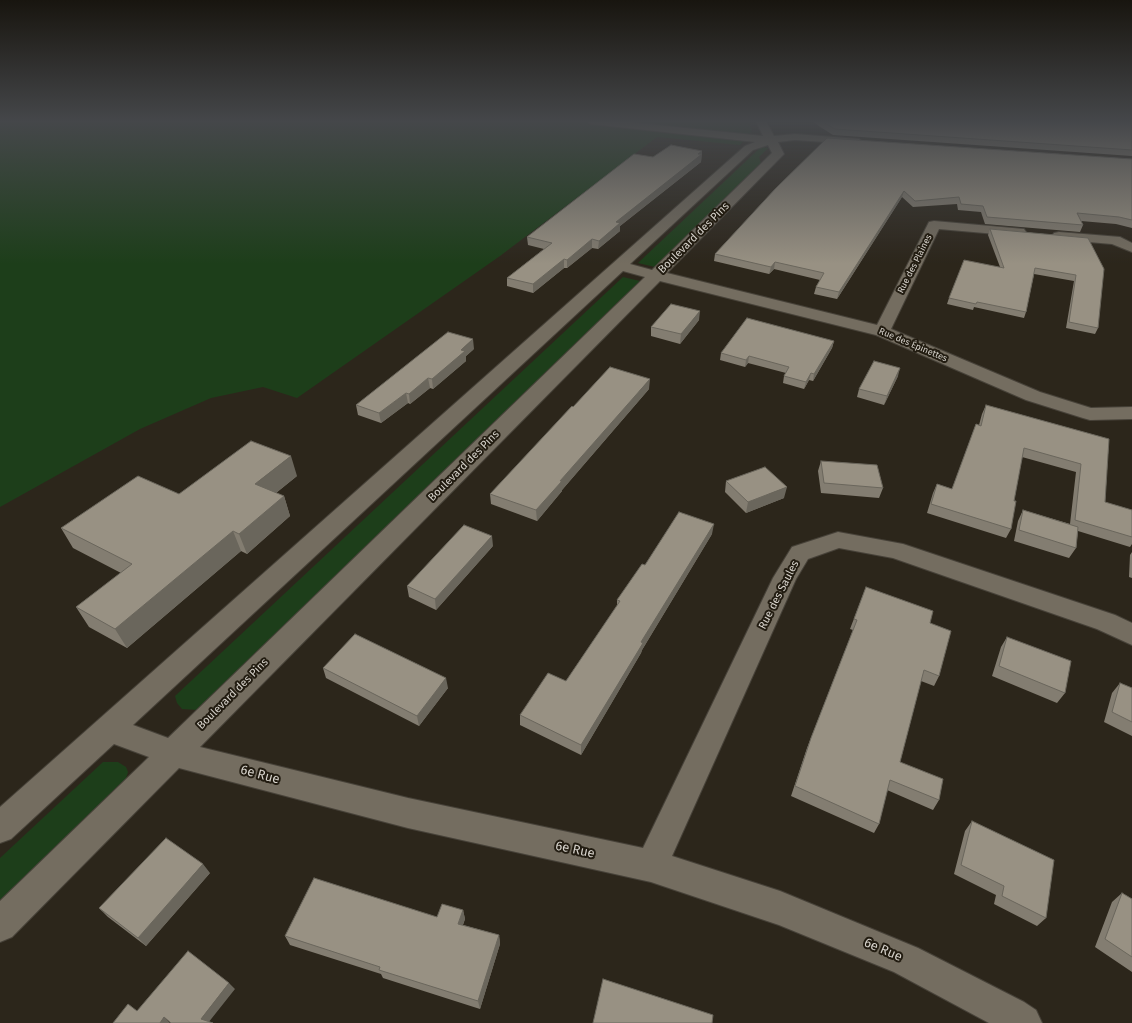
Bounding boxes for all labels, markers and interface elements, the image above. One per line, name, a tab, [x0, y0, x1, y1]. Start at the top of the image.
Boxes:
street label: Boulevard des Pins	[656, 200, 732, 276]
street label: Rue des Plaines	[896, 233, 934, 295]
street label: Rue des Épinettes	[877, 326, 949, 364]
street label: Boulevard des Pins	[426, 428, 502, 504]
street label: Rue des Saules	[756, 558, 802, 632]
street label: Boulevard des Pins	[195, 656, 271, 732]
street label: 6e Rue	[239, 762, 281, 788]
street label: 6e Rue	[554, 838, 596, 862]
street label: 6e Rue	[862, 935, 904, 965]

